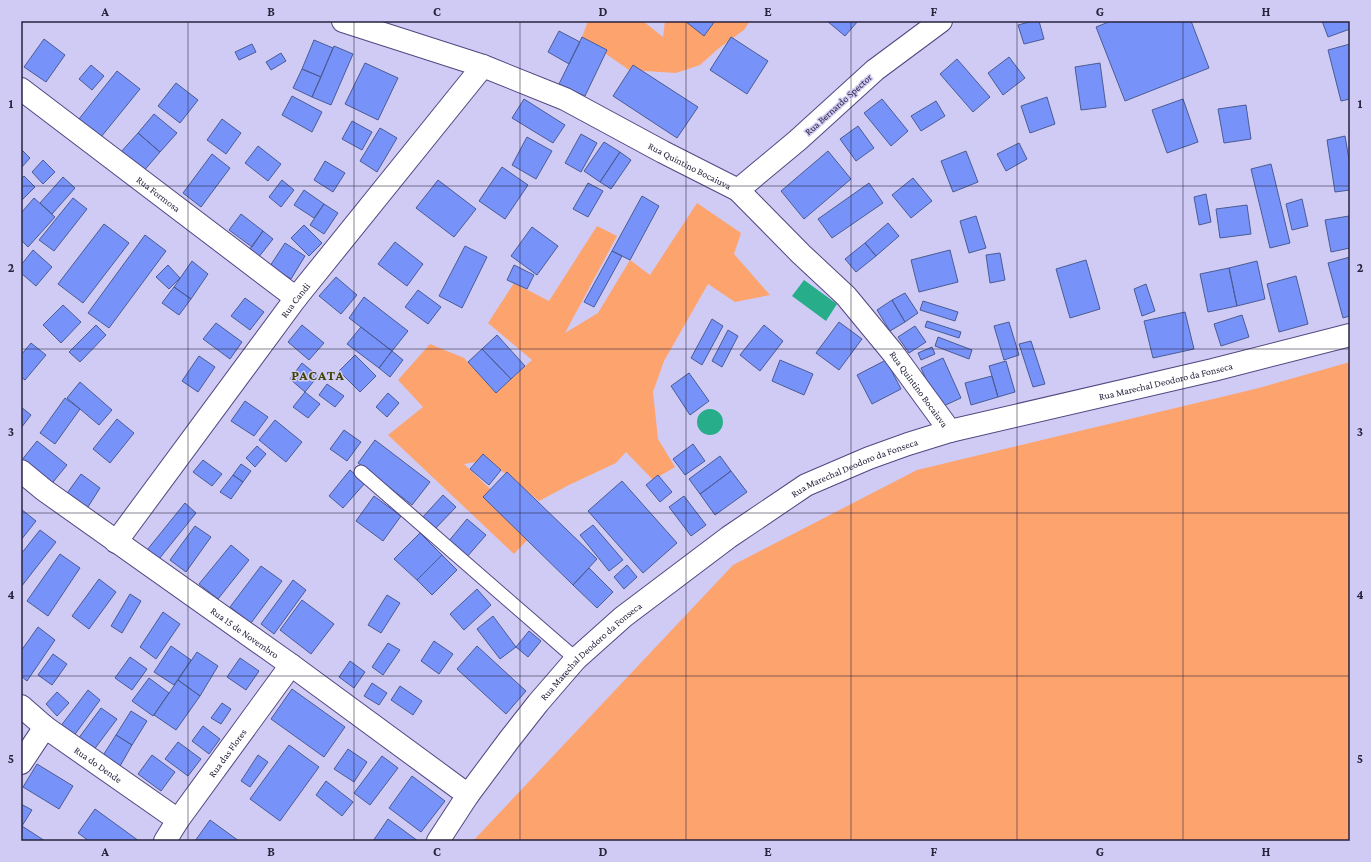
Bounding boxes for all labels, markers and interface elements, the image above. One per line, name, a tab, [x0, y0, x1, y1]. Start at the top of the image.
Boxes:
text: A	[100, 4, 109, 19]
text: B	[267, 4, 275, 19]
text: C	[433, 4, 441, 19]
text: D	[599, 4, 608, 19]
text: E	[764, 4, 772, 19]
text: F	[931, 4, 938, 19]
text: G	[1096, 4, 1104, 19]
text: H	[1262, 4, 1271, 19]
street label: Rua Bernardo Spector	[803, 71, 874, 137]
text: 1	[9, 96, 14, 111]
text: 1	[1358, 96, 1363, 111]
street label: Rua Quintino Bocaiuva	[646, 140, 733, 192]
street label: Rua Formosa	[134, 174, 183, 214]
text: 2	[8, 260, 15, 275]
text: 2	[1357, 260, 1364, 275]
street label: Rua Candi	[278, 280, 312, 320]
street label: Rua Quintino Bocaiuva	[887, 349, 951, 430]
street label: Rua Marechal Deodoro da Fonseca	[1098, 360, 1234, 402]
district label: PACATA	[291, 367, 345, 383]
text: 3	[8, 424, 14, 439]
text: 3	[1357, 424, 1363, 439]
street label: Rua Marechal Deodoro da Fonseca	[789, 436, 920, 500]
text: 4	[7, 587, 15, 602]
text: 4	[1356, 587, 1364, 602]
street label: Rua Marechal Deodoro da Fonseca	[538, 600, 644, 703]
street label: Rua 15 de Novembro	[209, 605, 281, 661]
street label: Rua das Flores	[206, 727, 249, 779]
street label: Rua do Dende	[72, 744, 124, 785]
text: 5	[8, 751, 14, 766]
text: 5	[1357, 751, 1363, 766]
text: A	[100, 844, 109, 859]
text: B	[267, 844, 275, 859]
text: C	[433, 844, 441, 859]
text: D	[599, 844, 608, 859]
text: E	[764, 844, 772, 859]
text: F	[931, 844, 938, 859]
text: G	[1096, 844, 1104, 859]
text: H	[1262, 844, 1271, 859]

